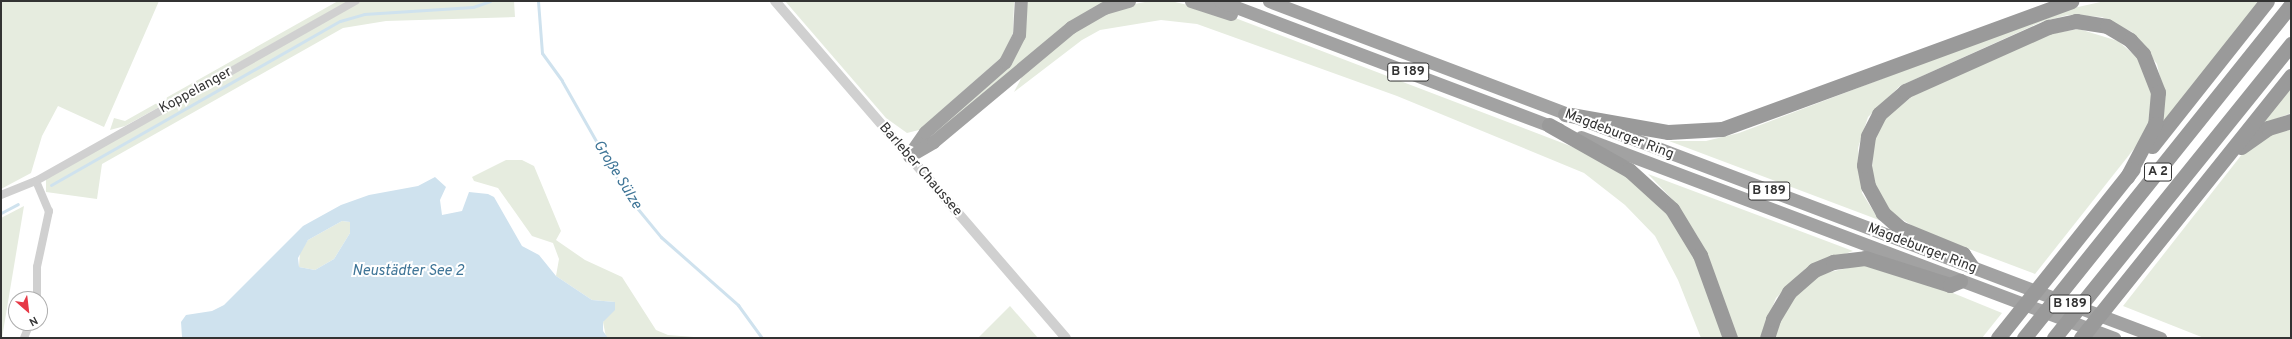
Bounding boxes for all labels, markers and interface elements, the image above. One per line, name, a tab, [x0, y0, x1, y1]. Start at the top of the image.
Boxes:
road number: B 189	[1387, 61, 1429, 83]
street label: Koppelanger	[157, 64, 235, 118]
street label: Magdeburger Ring	[1562, 106, 1676, 164]
street label: Barleber Chaussee	[875, 120, 965, 220]
water label: Große Sülze	[589, 137, 645, 213]
road number: A 2	[2143, 161, 2173, 183]
road number: B 189	[1748, 180, 1790, 202]
street label: Magdeburger Ring	[1865, 220, 1979, 278]
water label: Neustädter See 2	[352, 263, 464, 281]
north arrow	[8, 291, 48, 331]
road number: B 189	[2049, 293, 2091, 315]
text: N	[26, 313, 40, 329]

